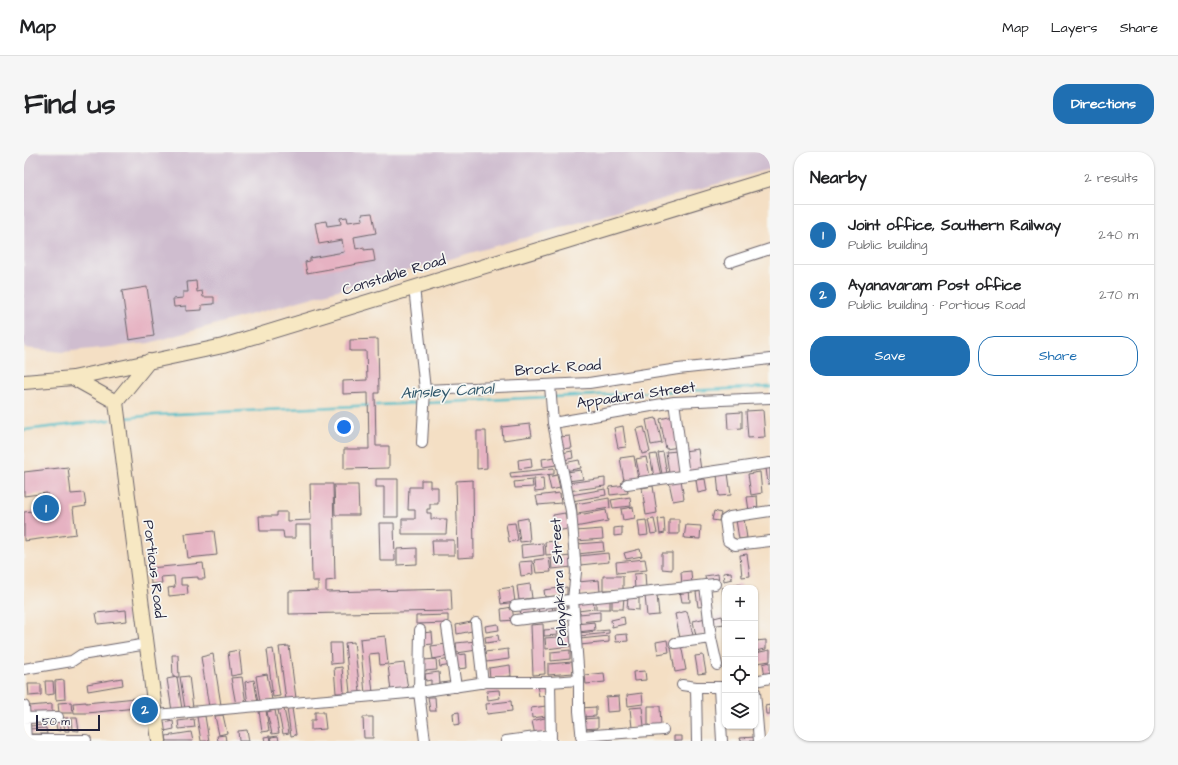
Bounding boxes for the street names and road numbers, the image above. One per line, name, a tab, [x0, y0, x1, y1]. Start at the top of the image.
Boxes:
street label: Constable Road	[340, 249, 449, 301]
street label: Brock Road	[514, 354, 602, 381]
street label: Appadurai Street	[575, 376, 697, 414]
street label: Palayakara Street	[545, 517, 574, 647]
street label: Portious Road	[138, 519, 170, 620]

